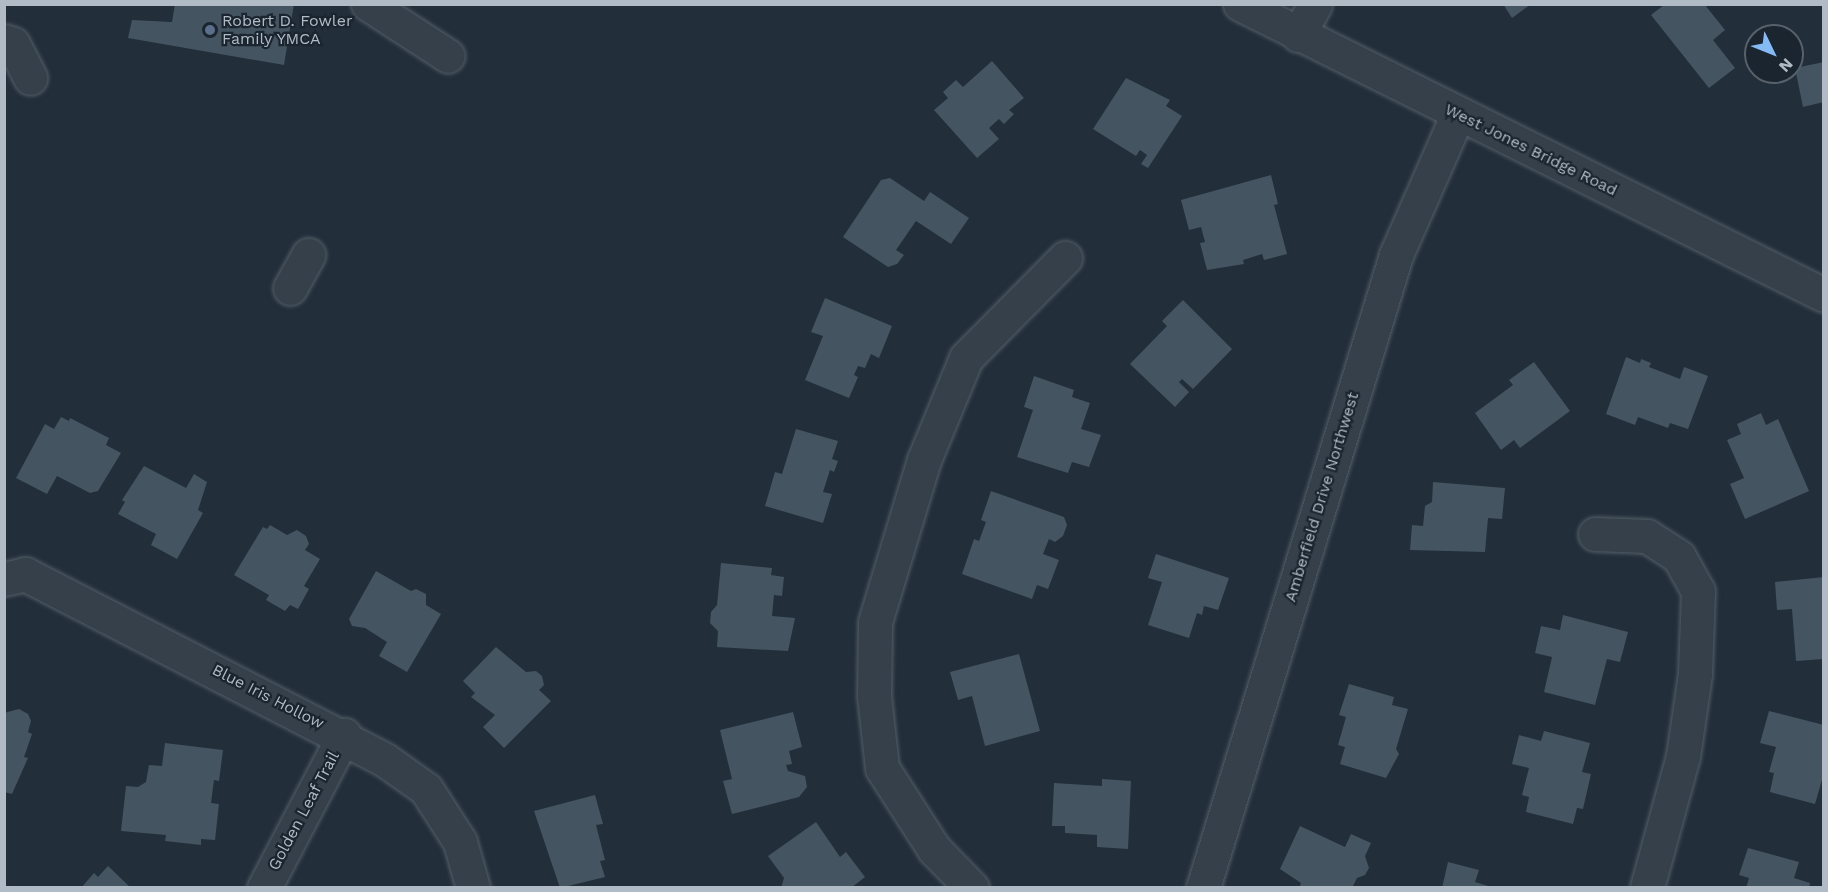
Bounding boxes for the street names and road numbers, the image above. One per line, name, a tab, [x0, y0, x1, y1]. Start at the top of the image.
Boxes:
street label: West Jones Bridge Road	[1442, 100, 1620, 200]
street label: Amberfield Drive Northwest	[1281, 390, 1363, 604]
street label: Blue Iris Hollow	[209, 661, 327, 733]
street label: Golden Leaf Trail	[264, 748, 344, 874]

